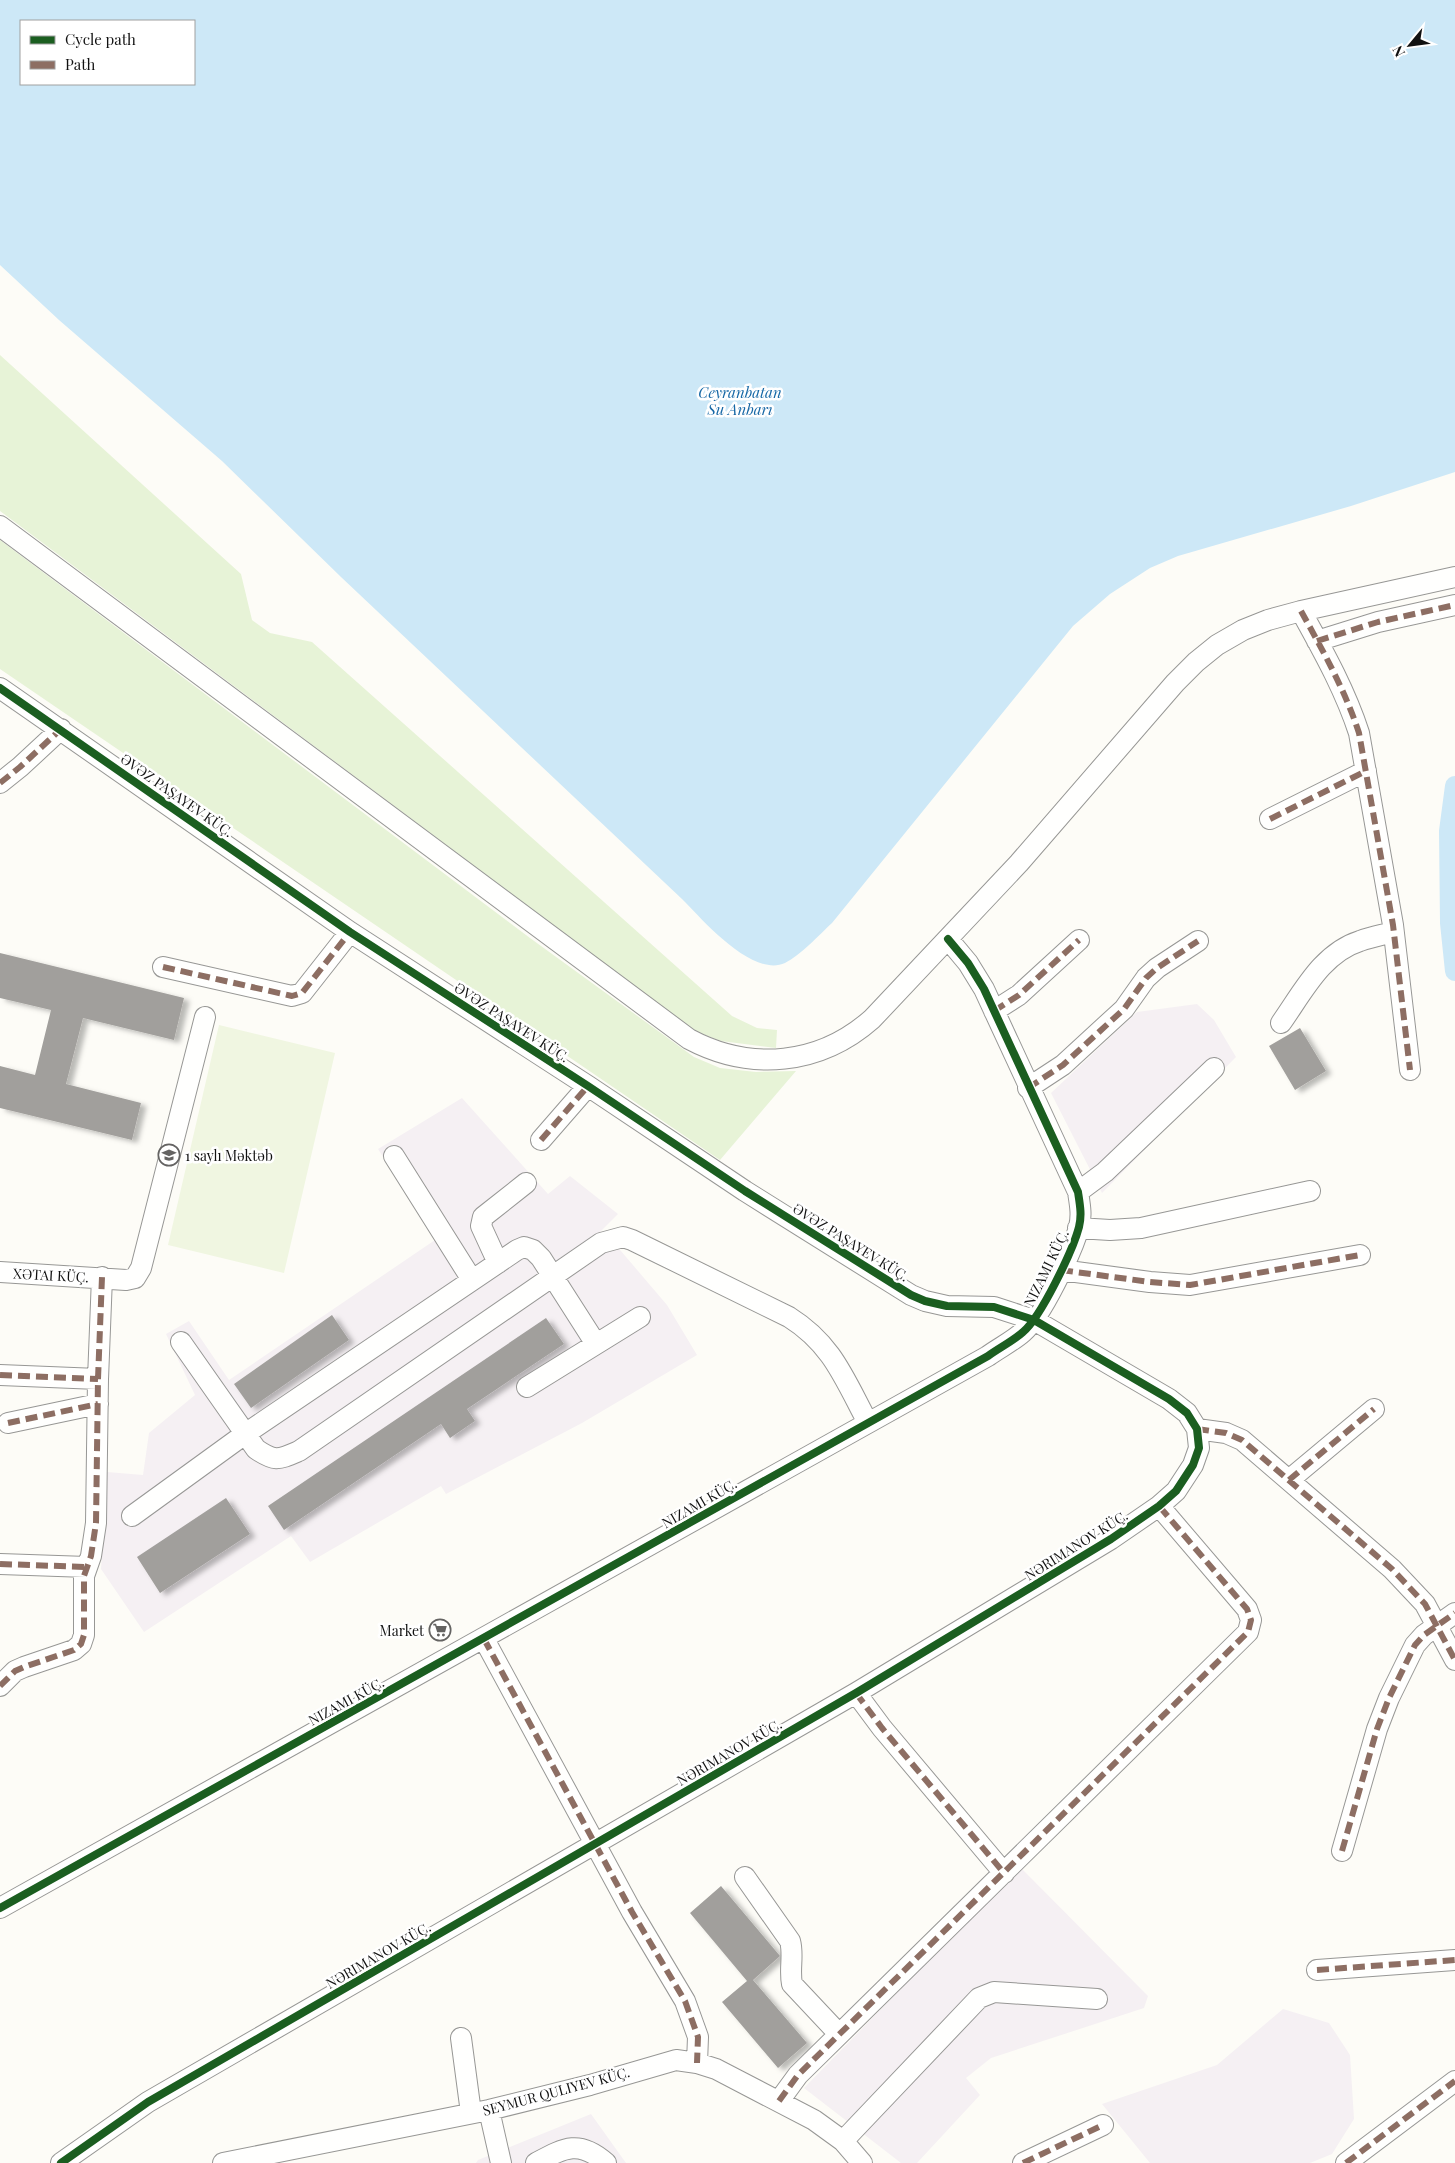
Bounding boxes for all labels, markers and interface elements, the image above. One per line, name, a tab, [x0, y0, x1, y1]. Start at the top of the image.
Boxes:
legend	[20, 20, 195, 85]
north arrow	[1385, 20, 1435, 70]
text: Cycle path	[65, 29, 136, 49]
text: N	[1387, 43, 1409, 61]
text: Path	[65, 54, 95, 74]
water label: Ceyranbatan Su Anbarı	[698, 382, 782, 419]
street label: ƏVƏZ PAŞAYEV KÜÇ.	[117, 749, 237, 841]
street label: ƏVƏZ PAŞAYEV KÜÇ.	[451, 978, 573, 1066]
school or university icon: 1 saylı Məktəb	[157, 1143, 181, 1167]
place label: 1 saylı Məktəb	[185, 1146, 273, 1165]
street label: ƏVƏZ PAŞAYEV KÜÇ.	[789, 1199, 913, 1285]
street label: NIZAMI KÜÇ.	[1019, 1226, 1073, 1310]
street label: XƏTAI KÜÇ.	[13, 1264, 89, 1286]
street label: NIZAMI KÜÇ.	[658, 1474, 740, 1532]
street label: NƏRIMANOV KÜÇ.	[1021, 1506, 1131, 1584]
supermarket icon: Market	[428, 1618, 452, 1642]
place label: Market	[380, 1621, 425, 1640]
street label: NIZAMI KÜÇ.	[305, 1672, 387, 1730]
street label: NƏRIMANOV KÜÇ.	[673, 1714, 785, 1790]
street label: NƏRIMANOV KÜÇ.	[322, 1917, 434, 1993]
street label: SEYMUR QULIYEV KÜÇ.	[480, 2062, 632, 2120]

